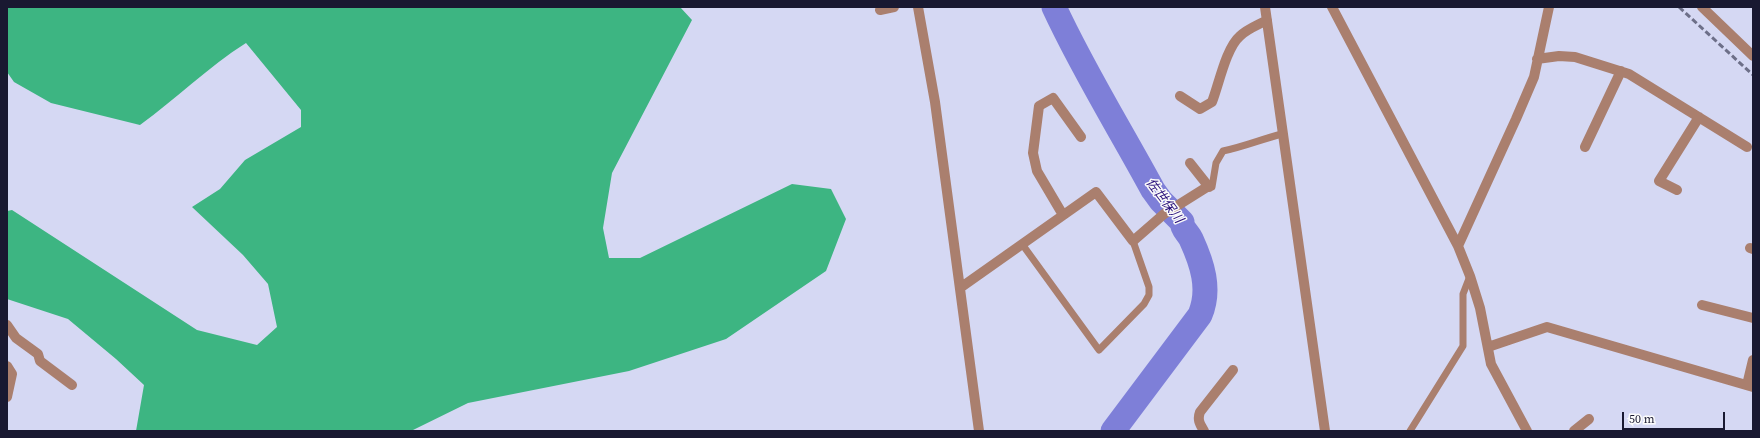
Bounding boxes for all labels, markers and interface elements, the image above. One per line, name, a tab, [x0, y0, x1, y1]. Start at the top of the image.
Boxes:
water label: 佐世保川	[1142, 176, 1186, 226]
scale bar	[1624, 404, 1727, 430]
text: 50 m	[1629, 411, 1655, 427]

